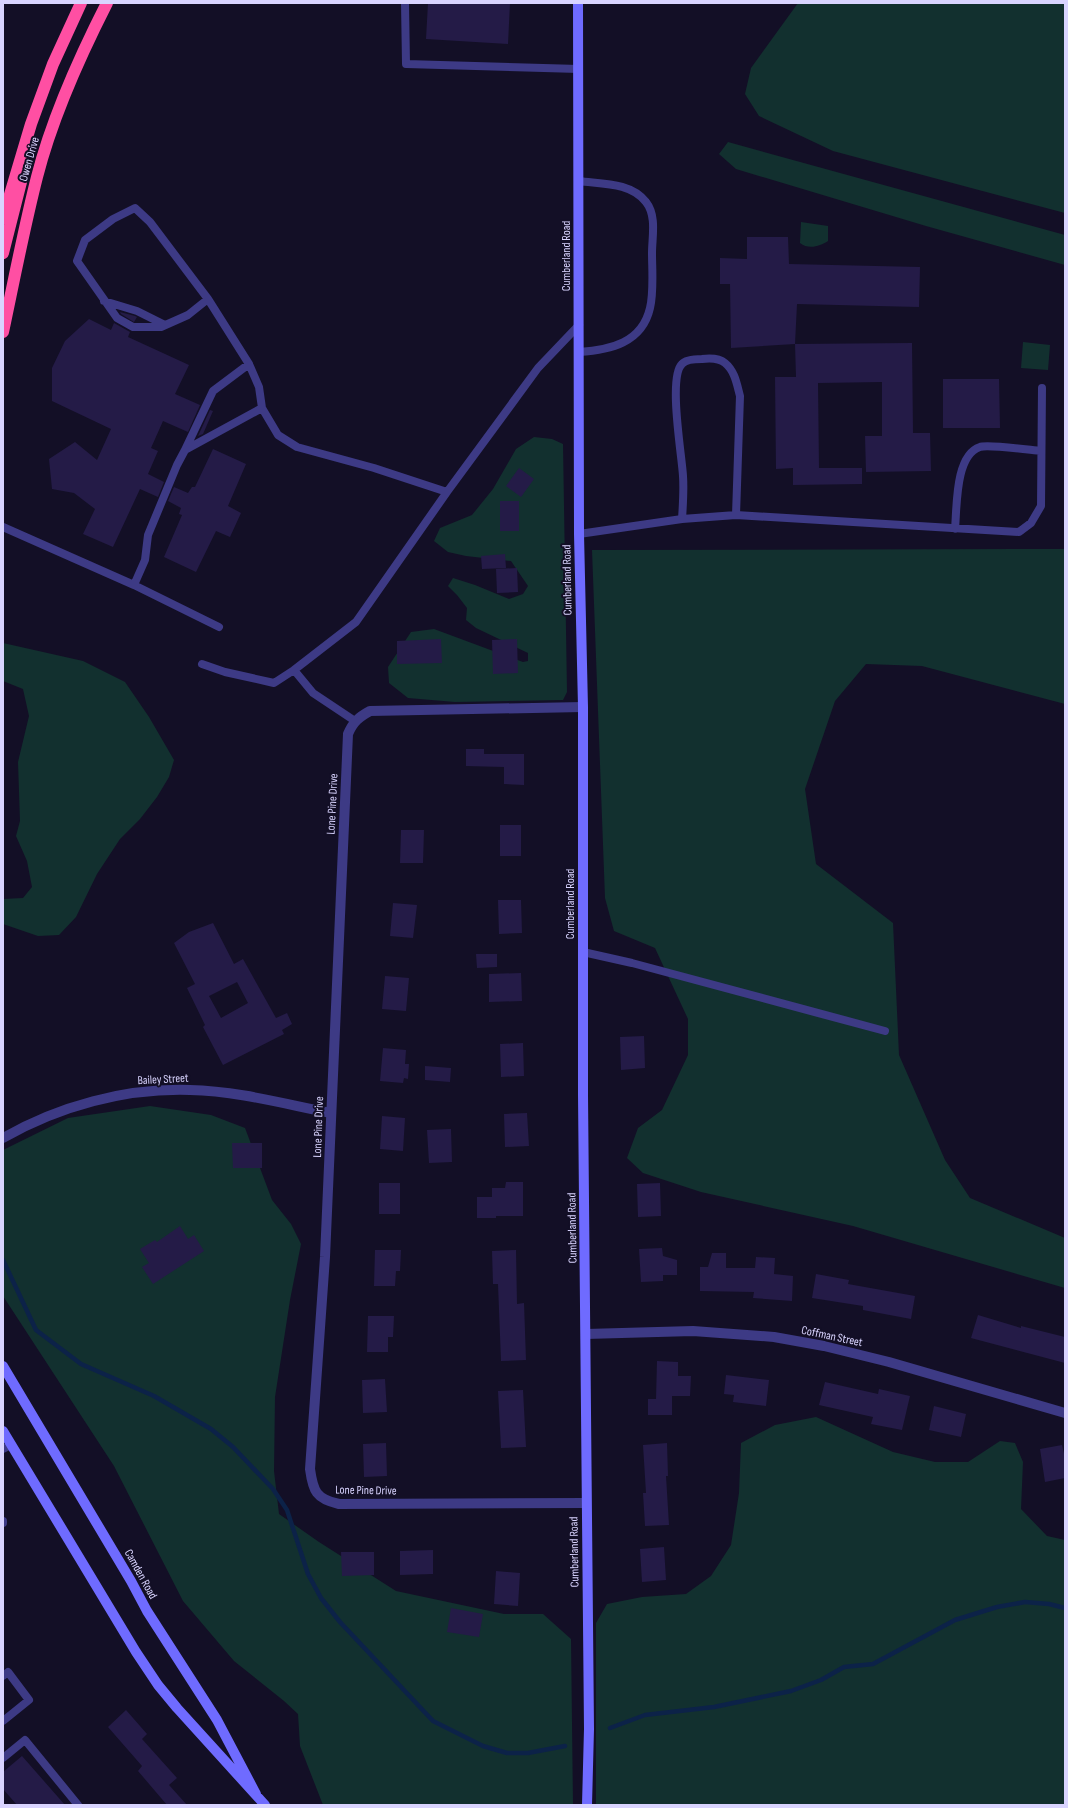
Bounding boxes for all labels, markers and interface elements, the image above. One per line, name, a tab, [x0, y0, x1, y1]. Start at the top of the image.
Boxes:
street label: Owen Drive	[16, 135, 43, 183]
street label: Cumberland Road	[559, 221, 574, 291]
street label: Cumberland Road	[559, 545, 576, 615]
street label: Lone Pine Drive	[323, 773, 342, 835]
street label: Cumberland Road	[563, 869, 578, 939]
street label: Bailey Street	[137, 1071, 189, 1088]
street label: Lone Pine Drive	[310, 1096, 327, 1158]
street label: Cumberland Road	[564, 1193, 581, 1263]
street label: Coffman Street	[800, 1323, 864, 1350]
street label: Lone Pine Drive	[335, 1482, 397, 1499]
street label: Cumberland Road	[566, 1517, 583, 1587]
street label: Camden Road	[121, 1547, 160, 1602]

